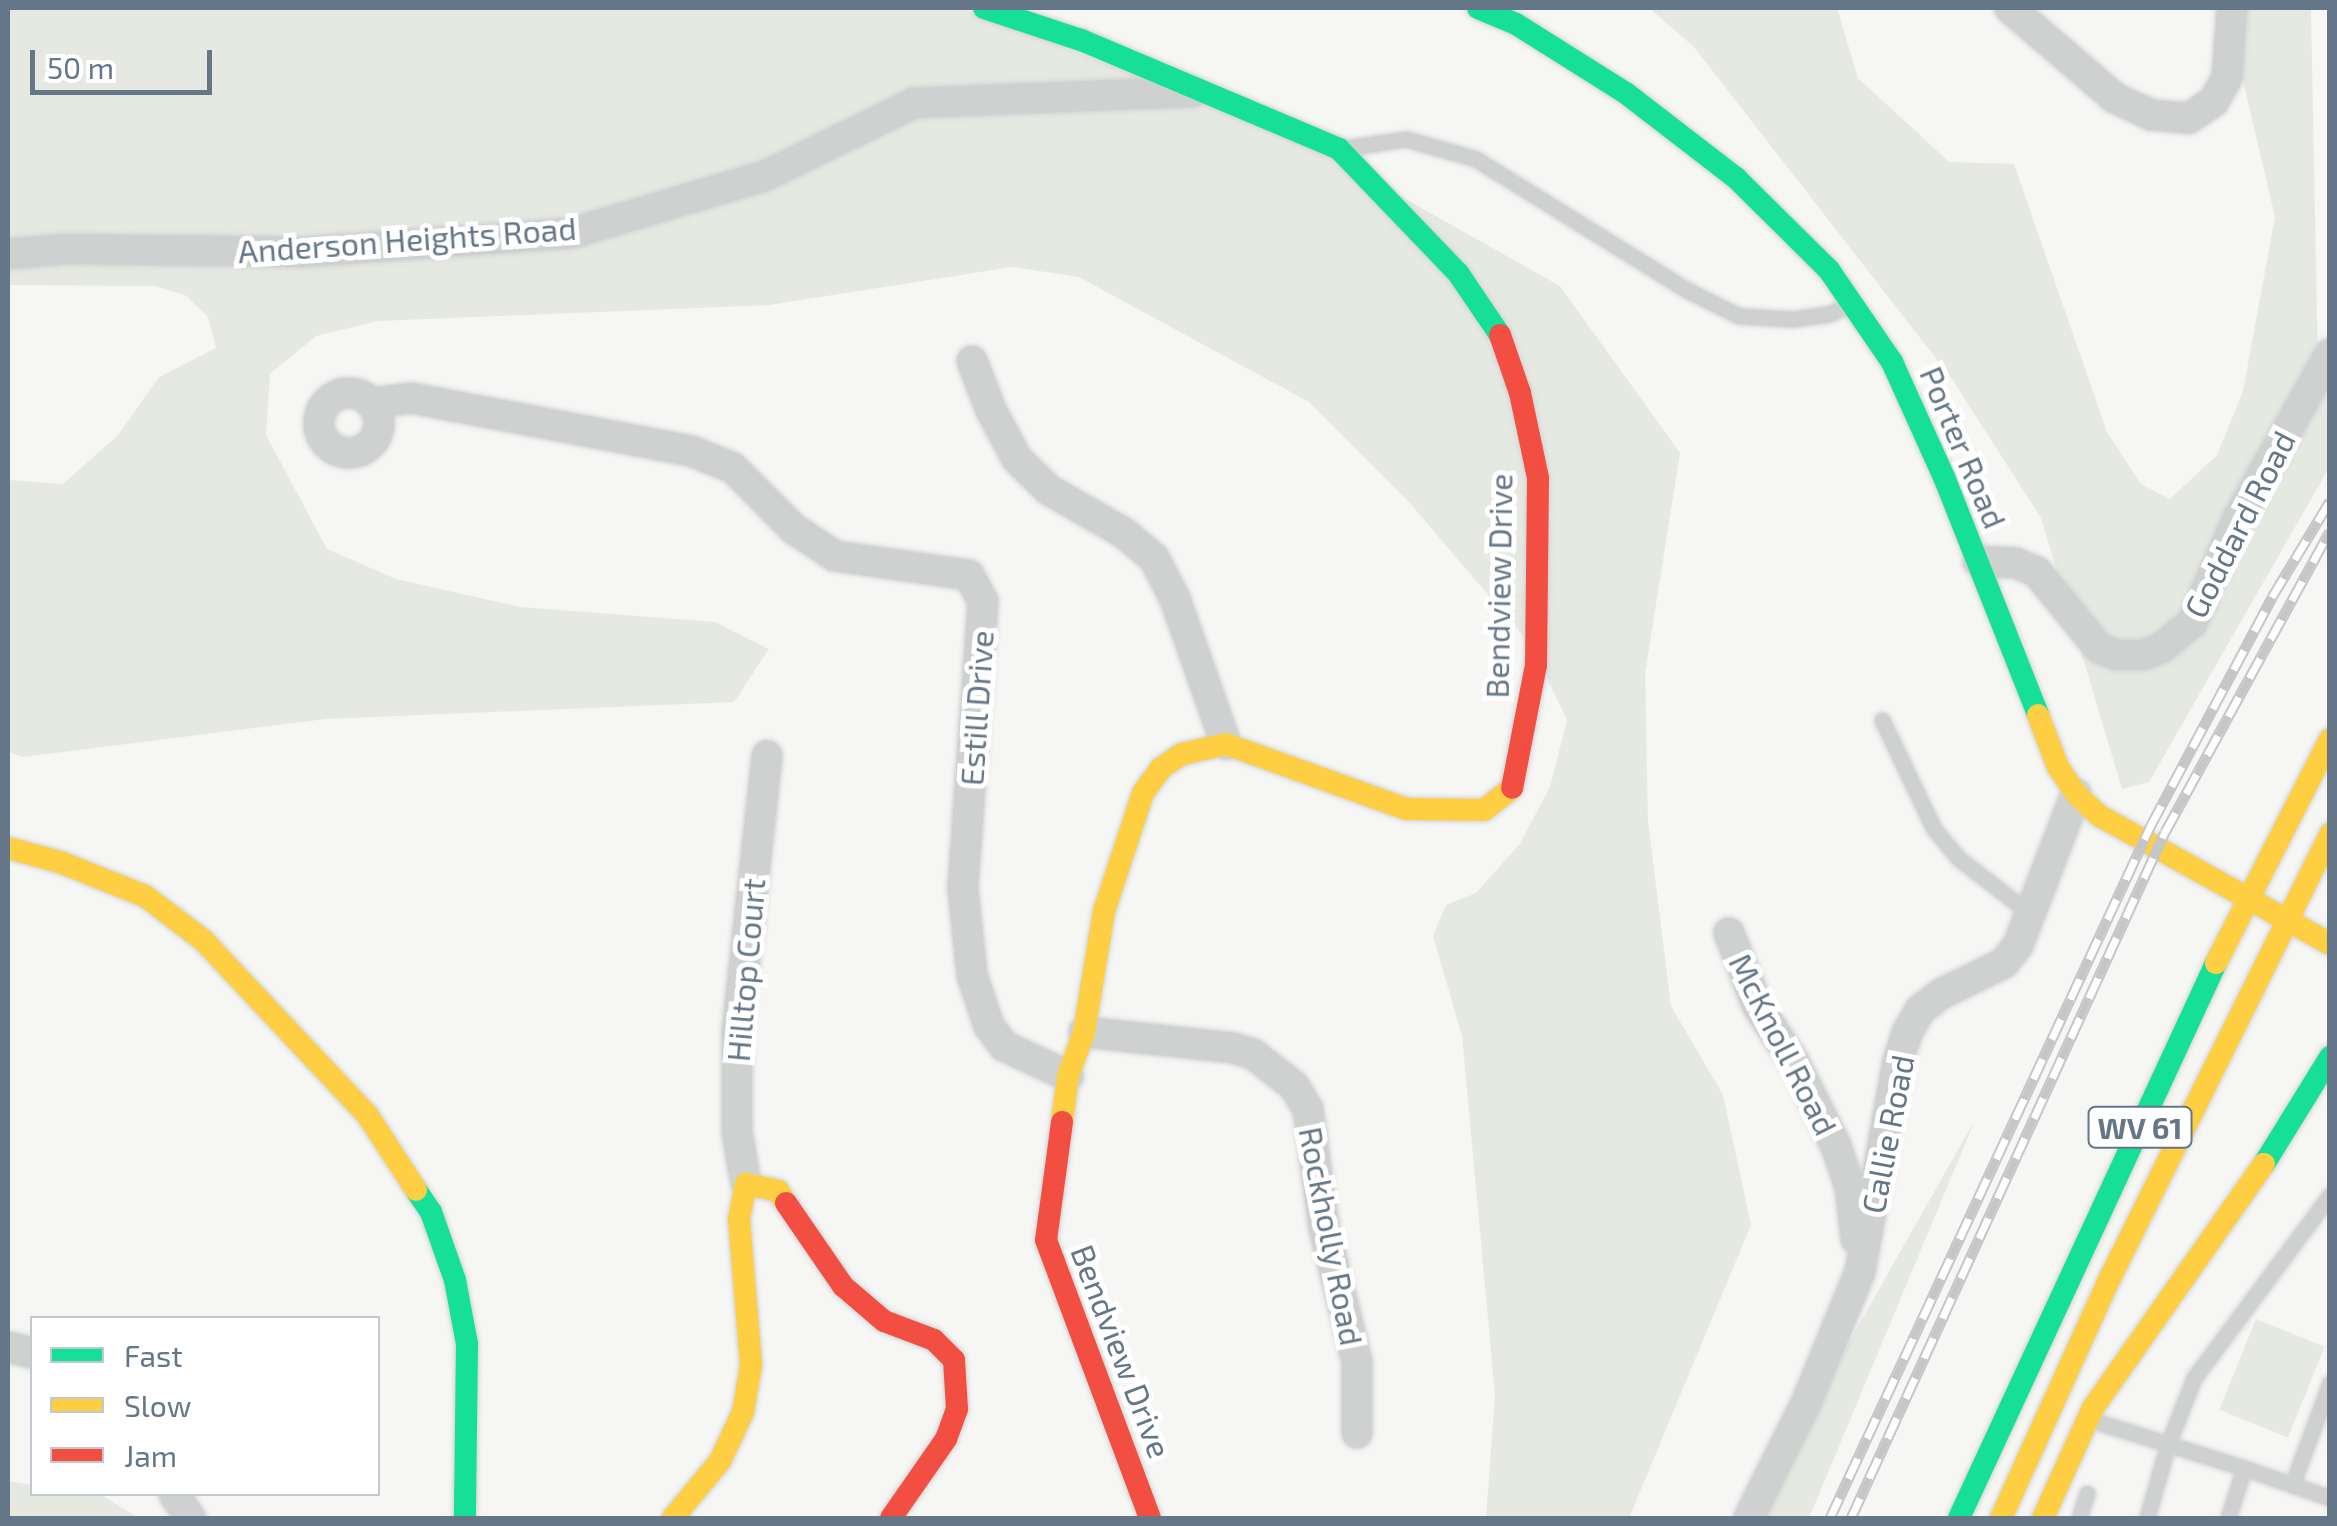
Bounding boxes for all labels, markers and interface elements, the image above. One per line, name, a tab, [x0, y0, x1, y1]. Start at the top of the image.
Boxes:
scale bar	[35, 30, 218, 92]
text: 50 m	[47, 49, 114, 85]
street label: Anderson Heights Road	[236, 208, 578, 270]
street label: Porter Road	[1913, 360, 2015, 534]
street label: Goddard Road	[2176, 424, 2302, 624]
street label: Bendview Drive	[1477, 473, 1519, 699]
street label: Estill Drive	[951, 629, 1001, 787]
street label: Hilltop Court	[718, 877, 772, 1063]
street label: McKnoll Road	[1722, 947, 1846, 1141]
street label: Callie Road	[1853, 1051, 1921, 1217]
road number: WV 61	[2085, 1102, 2195, 1152]
street label: Rockholly Road	[1292, 1123, 1372, 1349]
street label: Bendview Drive	[1064, 1239, 1180, 1463]
legend	[30, 1316, 380, 1496]
text: Fast	[124, 1337, 183, 1373]
text: Slow	[124, 1387, 191, 1423]
text: Jam	[124, 1437, 177, 1473]

